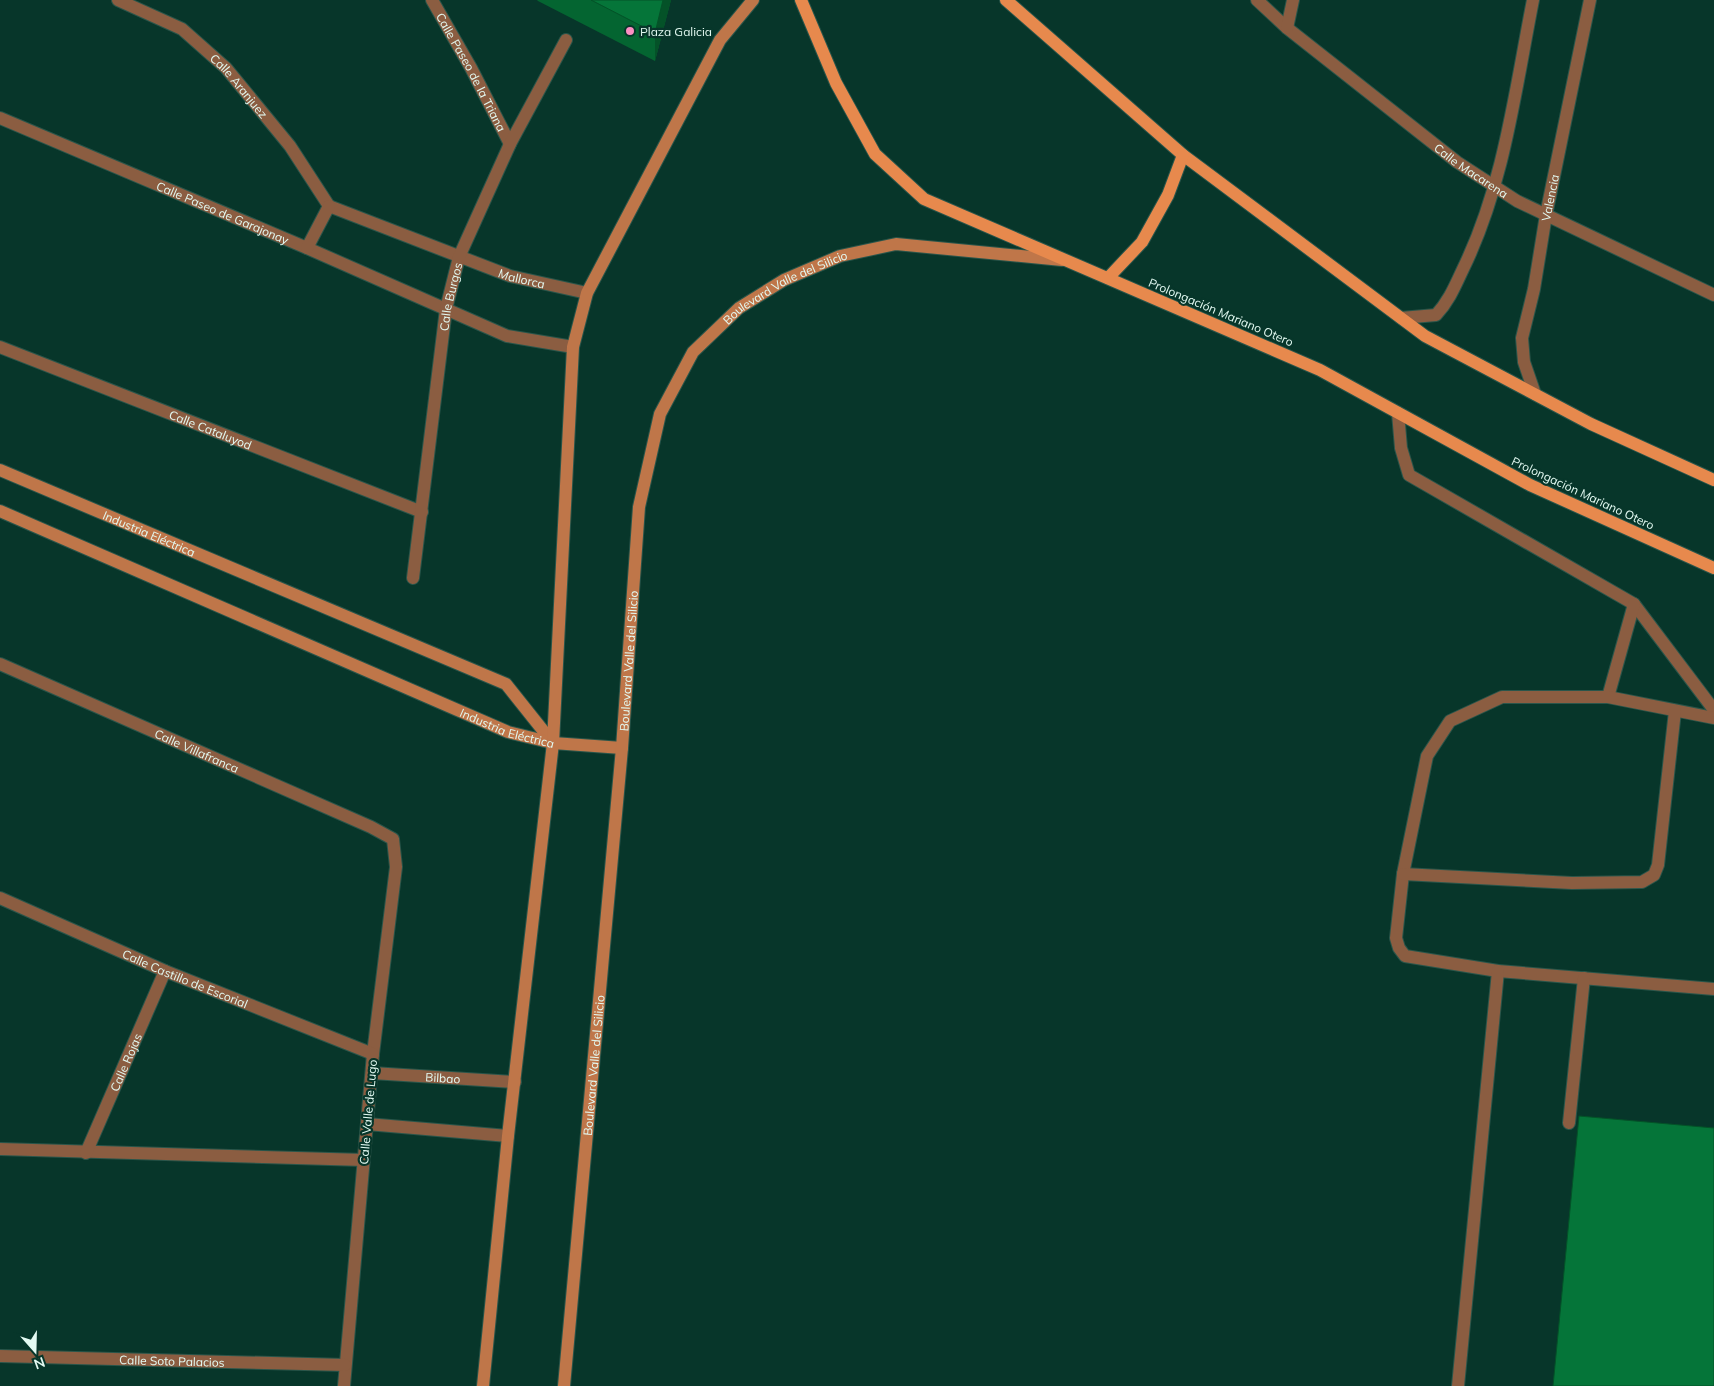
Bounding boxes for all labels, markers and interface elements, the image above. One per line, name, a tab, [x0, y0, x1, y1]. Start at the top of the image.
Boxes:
street label: Calle Paseo de la Triana	[433, 10, 510, 134]
place label: Plaza Galicia	[640, 24, 712, 39]
marker: Plaza Galicia	[624, 25, 636, 37]
street label: Calle Aranjuez	[207, 50, 271, 121]
street label: Calle Macarena	[1431, 140, 1511, 201]
street label: Valencia	[1538, 173, 1562, 222]
street label: Calle Paseo de Garajonay	[154, 178, 292, 247]
street label: Boulevard Valle del Silicio	[719, 247, 849, 327]
street label: Calle Burgos	[436, 261, 465, 332]
street label: Mallorca	[496, 265, 546, 291]
street label: Prolongación Mariano Otero	[1146, 275, 1296, 349]
street label: Calle Cataluyod	[167, 406, 254, 452]
street label: Prolongación Mariano Otero	[1509, 453, 1657, 533]
street label: Industria Eléctrica	[101, 507, 198, 559]
street label: Boulevard Valle del Silicio	[616, 590, 641, 732]
street label: Industria Eléctrica	[458, 705, 556, 751]
street label: Calle Villafranca	[152, 725, 241, 776]
street label: Calle Castillo de Escorial	[120, 946, 250, 1011]
street label: Boulevard Valle del Silicio	[579, 994, 607, 1136]
street label: Calle Rojas	[106, 1031, 145, 1093]
street label: Calle Valle de Lugo	[356, 1059, 380, 1165]
street label: Bilbao	[425, 1069, 461, 1086]
north arrow	[10, 1326, 60, 1376]
street label: Calle Soto Palacios	[119, 1352, 225, 1369]
text: N	[31, 1353, 47, 1373]

